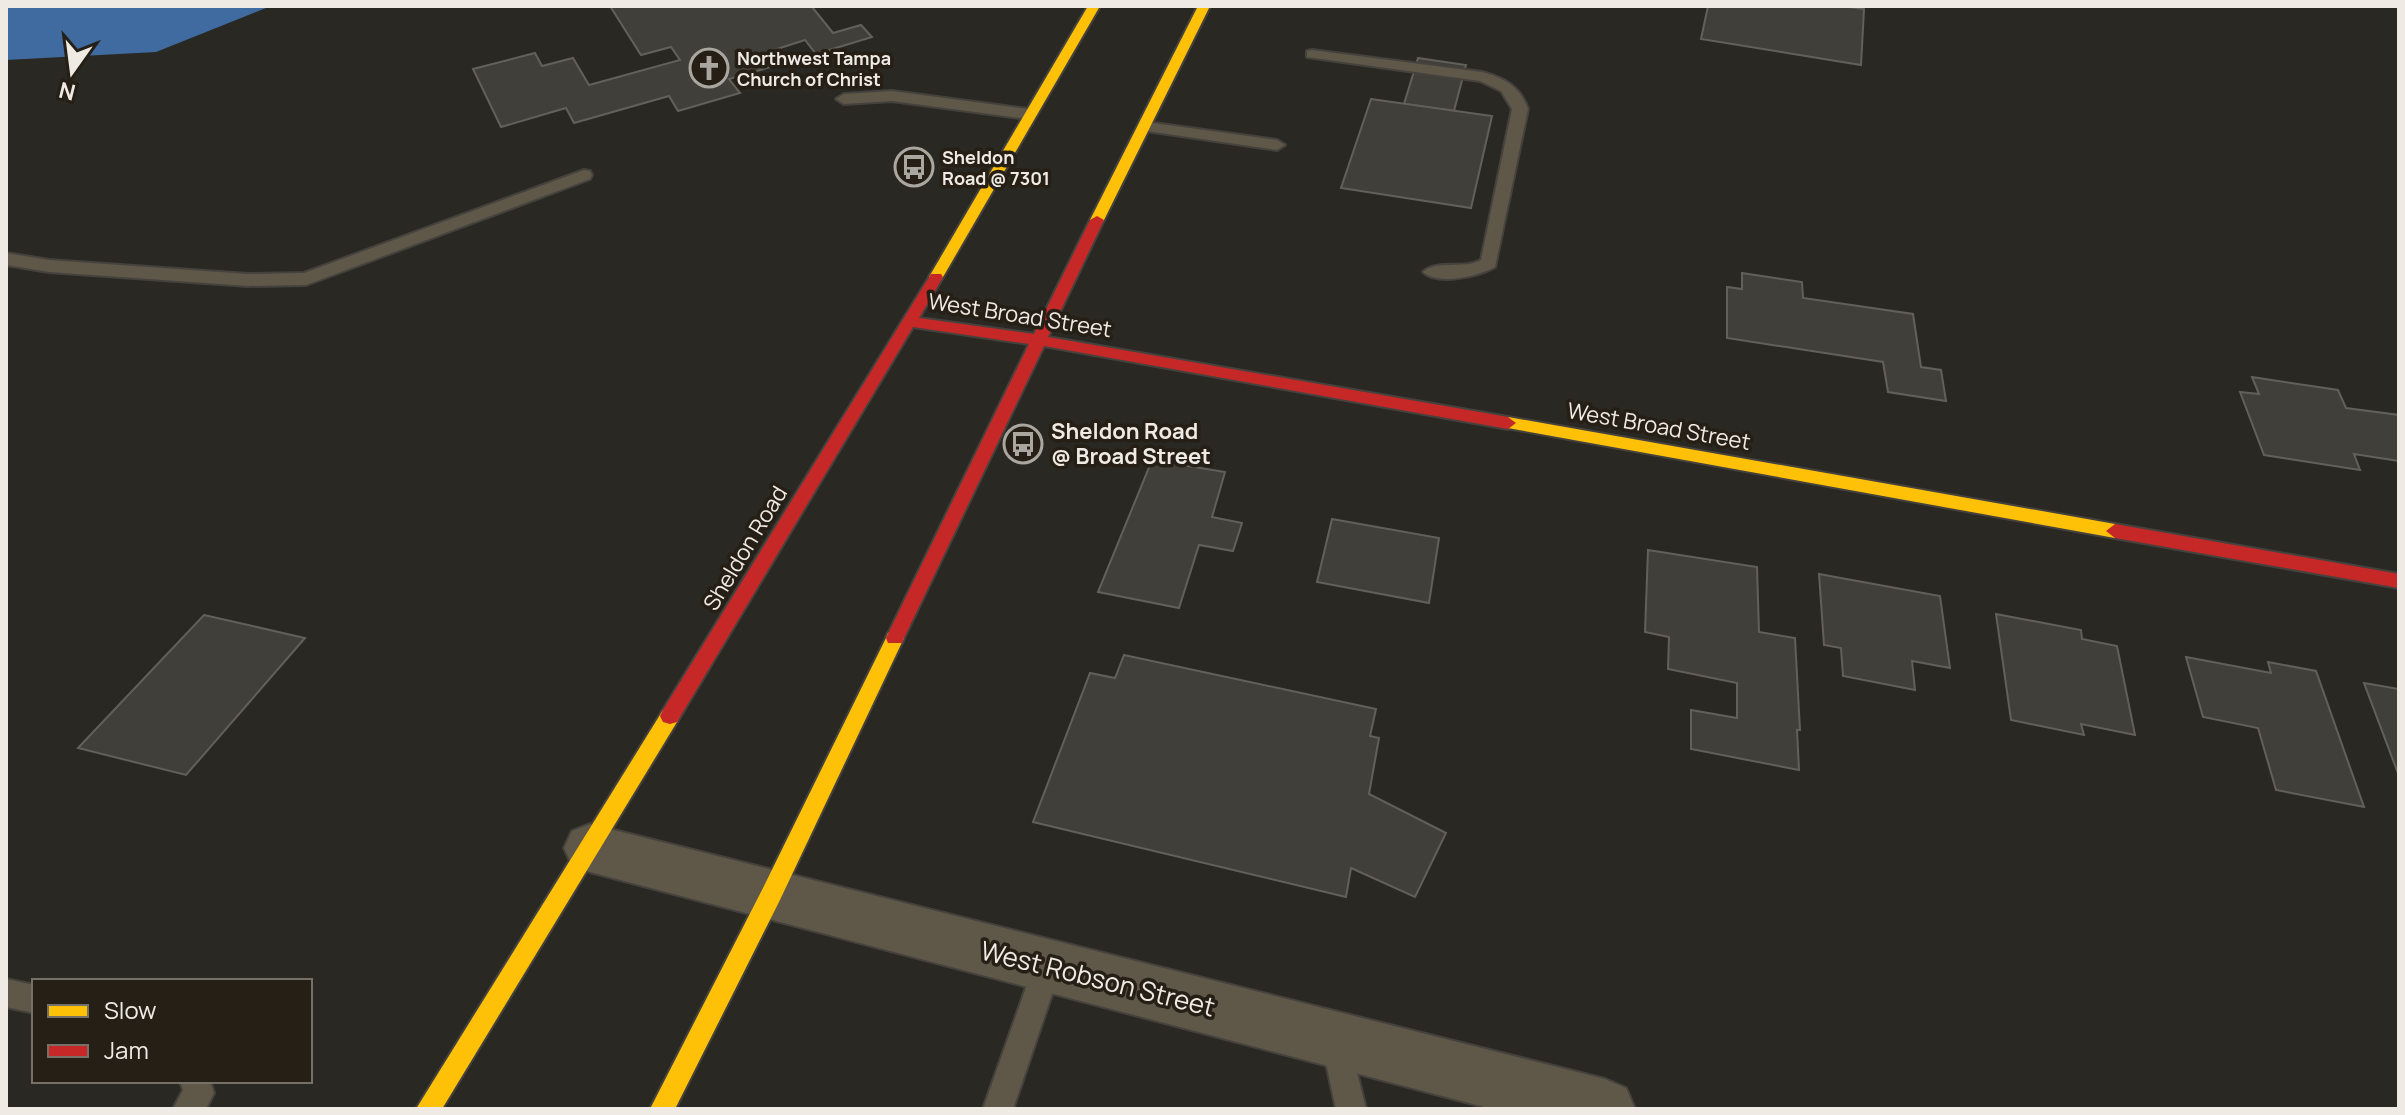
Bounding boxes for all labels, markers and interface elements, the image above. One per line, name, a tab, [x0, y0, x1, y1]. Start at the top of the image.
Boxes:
north arrow	[32, 32, 112, 112]
place label: Northwest Tampa Church of Christ	[737, 46, 891, 91]
church icon: Northwest Tampa Church of Christ	[688, 47, 730, 89]
text: N	[56, 75, 78, 108]
place label: Sheldon Road @ 7301	[942, 145, 1050, 190]
bus stop icon: Sheldon Road @ 7301	[893, 146, 935, 188]
street label: West Broad Street	[926, 286, 1114, 344]
street label: West Broad Street	[1565, 395, 1753, 457]
place label: Sheldon Road @ Broad Street	[1051, 416, 1211, 471]
bus stop icon: Sheldon Road @ Broad Street	[1002, 423, 1044, 465]
street label: Sheldon Road	[696, 480, 794, 616]
street label: West Robson Street	[977, 931, 1219, 1025]
legend	[32, 979, 312, 1083]
text: Slow	[104, 993, 157, 1026]
text: Jam	[104, 1033, 149, 1066]

